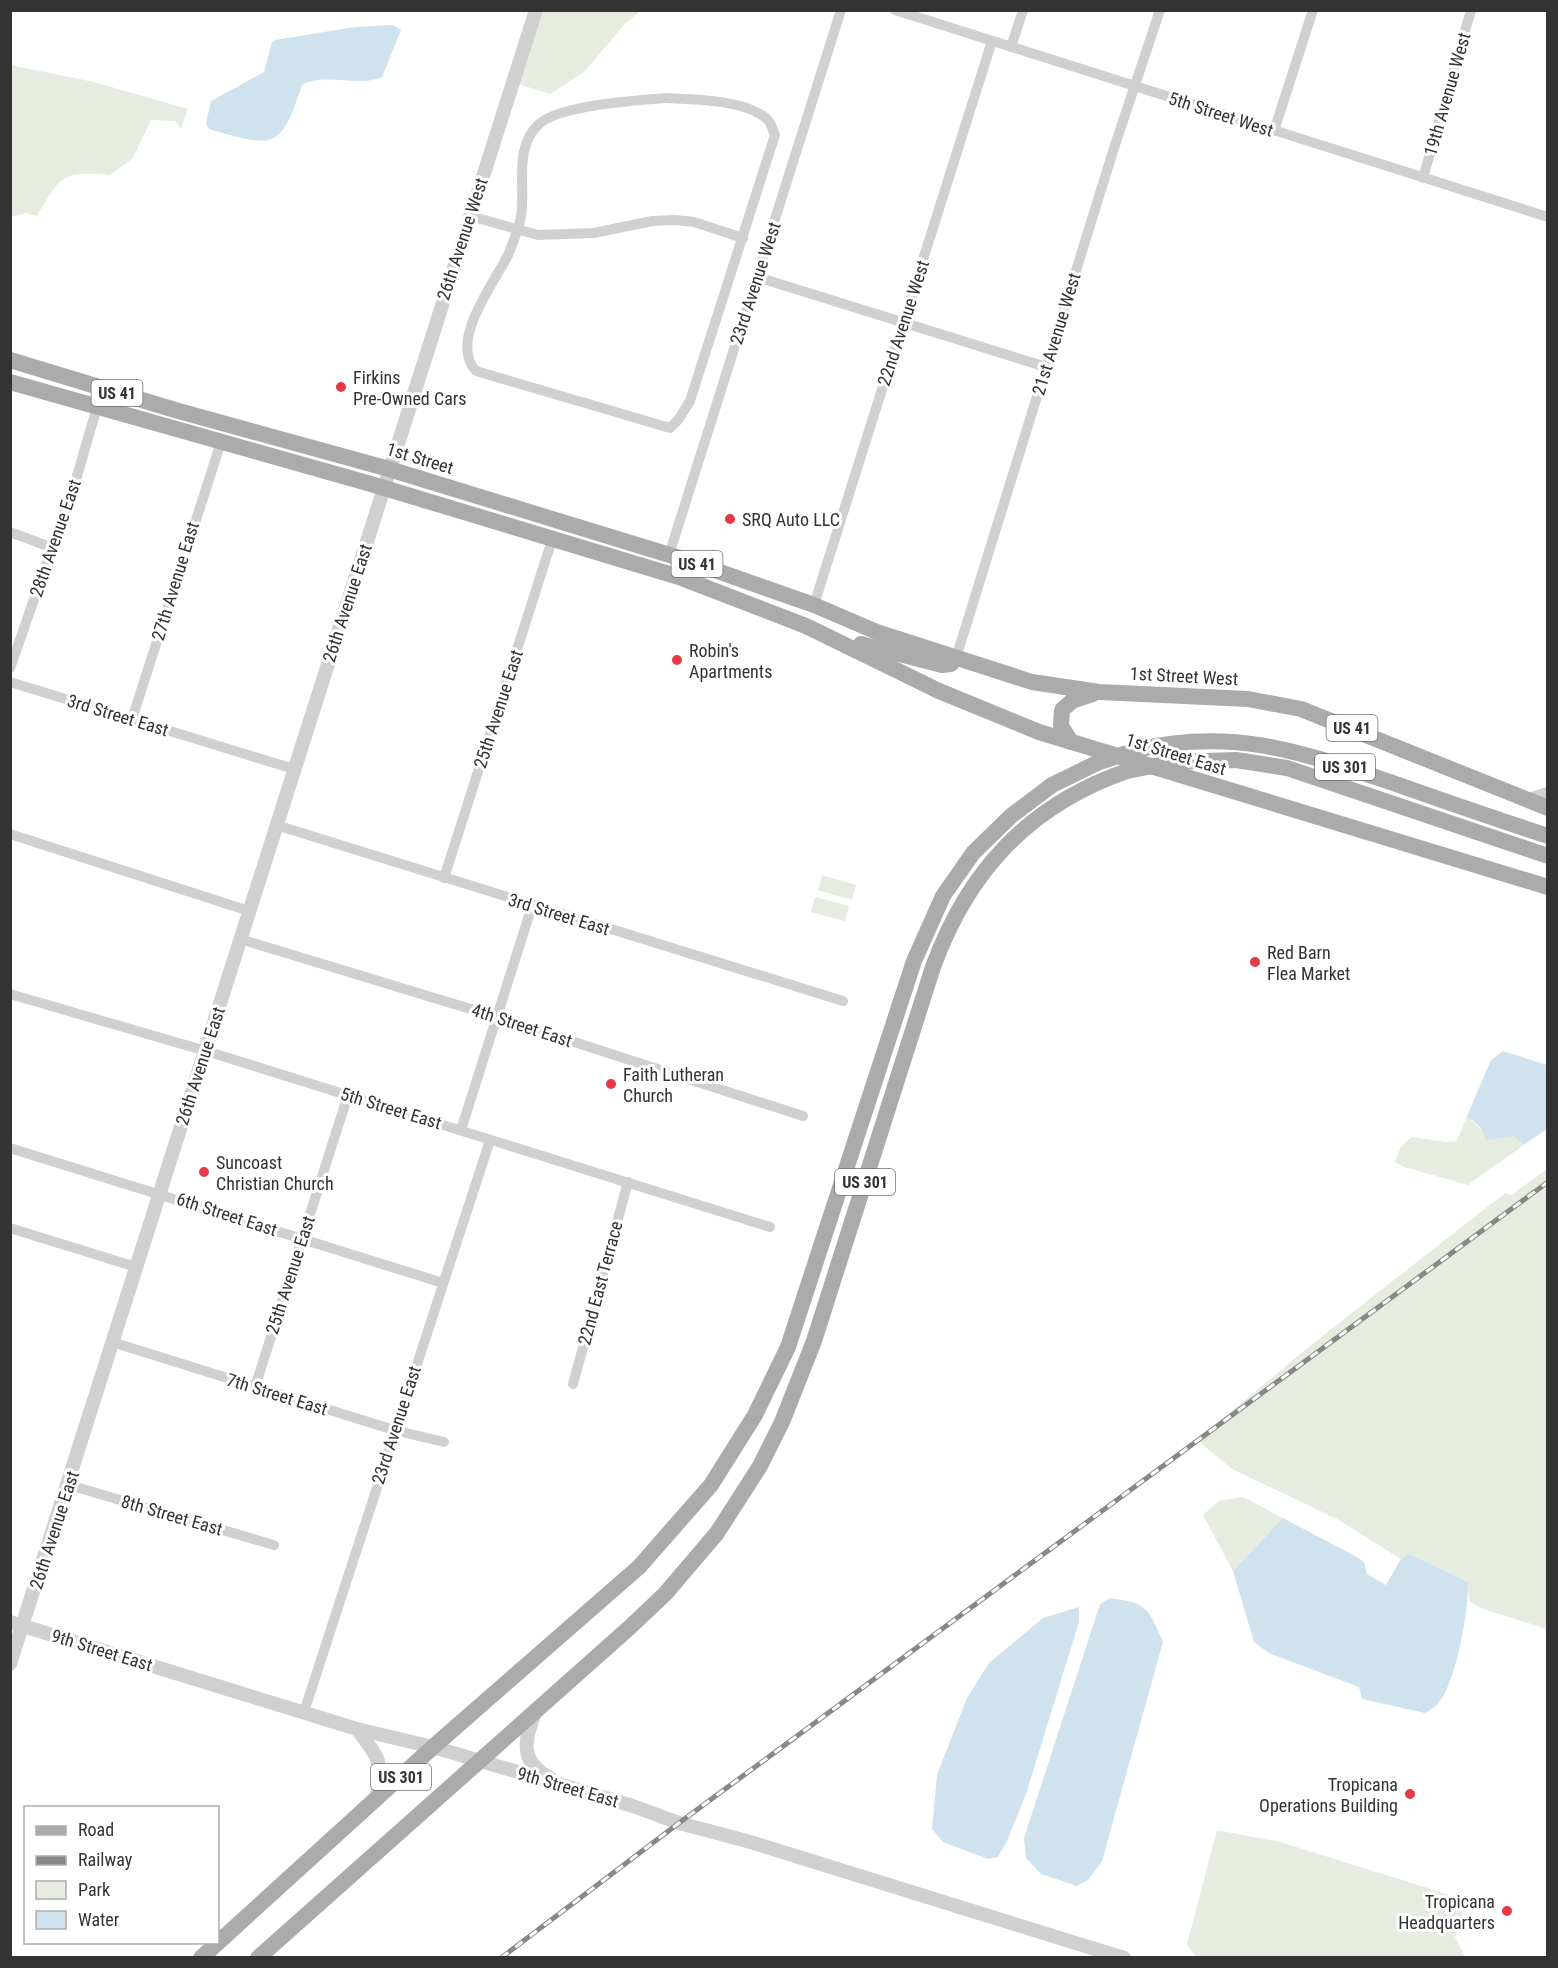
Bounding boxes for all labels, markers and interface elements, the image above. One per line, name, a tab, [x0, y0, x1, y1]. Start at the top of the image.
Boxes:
street label: 19th Avenue West	[1419, 30, 1475, 158]
street label: 5th Street West	[1166, 87, 1276, 141]
street label: 26th Avenue West	[432, 175, 492, 303]
street label: 23rd Avenue West	[725, 219, 785, 347]
street label: 22nd Avenue West	[873, 257, 933, 389]
street label: 21st Avenue West	[1027, 270, 1085, 398]
place label: Firkins Pre-Owned Cars	[353, 367, 466, 409]
road number: US 41	[92, 380, 142, 406]
marker: Firkins Pre-Owned Cars	[334, 380, 348, 394]
street label: 1st Street	[384, 438, 456, 478]
street label: 28th Avenue East	[25, 476, 85, 600]
place label: SRQ Auto LLC	[742, 509, 840, 530]
marker: SRQ Auto LLC	[723, 512, 737, 526]
street label: 27th Avenue East	[147, 519, 203, 643]
street label: 26th Avenue East	[318, 541, 376, 665]
road number: US 41	[672, 551, 722, 577]
place label: Robin's Apartments	[689, 640, 772, 682]
street label: 25th Avenue East	[469, 647, 527, 771]
marker: Robin's Apartments	[670, 653, 684, 667]
street label: 1st Street West	[1129, 663, 1239, 689]
street label: 3rd Street East	[65, 690, 171, 740]
road number: US 41	[1326, 715, 1378, 741]
street label: 1st Street East	[1123, 729, 1229, 779]
road number: US 301	[1315, 754, 1375, 780]
street label: 3rd Street East	[506, 889, 612, 939]
place label: Red Barn Flea Market	[1267, 942, 1350, 984]
marker: Red Barn Flea Market	[1248, 955, 1262, 969]
street label: 4th Street East	[469, 999, 575, 1051]
street label: 26th Avenue East	[171, 1004, 229, 1128]
place label: Faith Lutheran Church	[623, 1064, 724, 1106]
marker: Faith Lutheran Church	[604, 1077, 618, 1091]
street label: 5th Street East	[338, 1083, 444, 1133]
place label: Suncoast Christian Church	[216, 1152, 334, 1194]
marker: Suncoast Christian Church	[197, 1165, 211, 1179]
road number: US 301	[835, 1169, 895, 1195]
street label: 6th Street East	[174, 1188, 280, 1240]
street label: 25th Avenue East	[261, 1213, 319, 1337]
street label: 22nd East Terrace	[573, 1219, 627, 1347]
street label: 23rd Avenue East	[367, 1363, 425, 1487]
street label: 7th Street East	[224, 1369, 330, 1419]
street label: 26th Avenue East	[25, 1468, 83, 1592]
street label: 8th Street East	[119, 1491, 225, 1539]
street label: 9th Street East	[49, 1625, 155, 1675]
street label: 9th Street East	[515, 1763, 621, 1811]
road number: US 301	[371, 1764, 431, 1790]
place label: Tropicana Operations Building	[1259, 1774, 1398, 1816]
marker: Tropicana Operations Building	[1403, 1787, 1417, 1801]
legend	[24, 1806, 219, 1944]
text: Road	[78, 1819, 114, 1840]
text: Railway	[78, 1849, 133, 1870]
text: Park	[78, 1879, 110, 1900]
place label: Tropicana Headquarters	[1398, 1891, 1495, 1933]
marker: Tropicana Headquarters	[1500, 1904, 1514, 1918]
text: Water	[78, 1909, 120, 1930]

